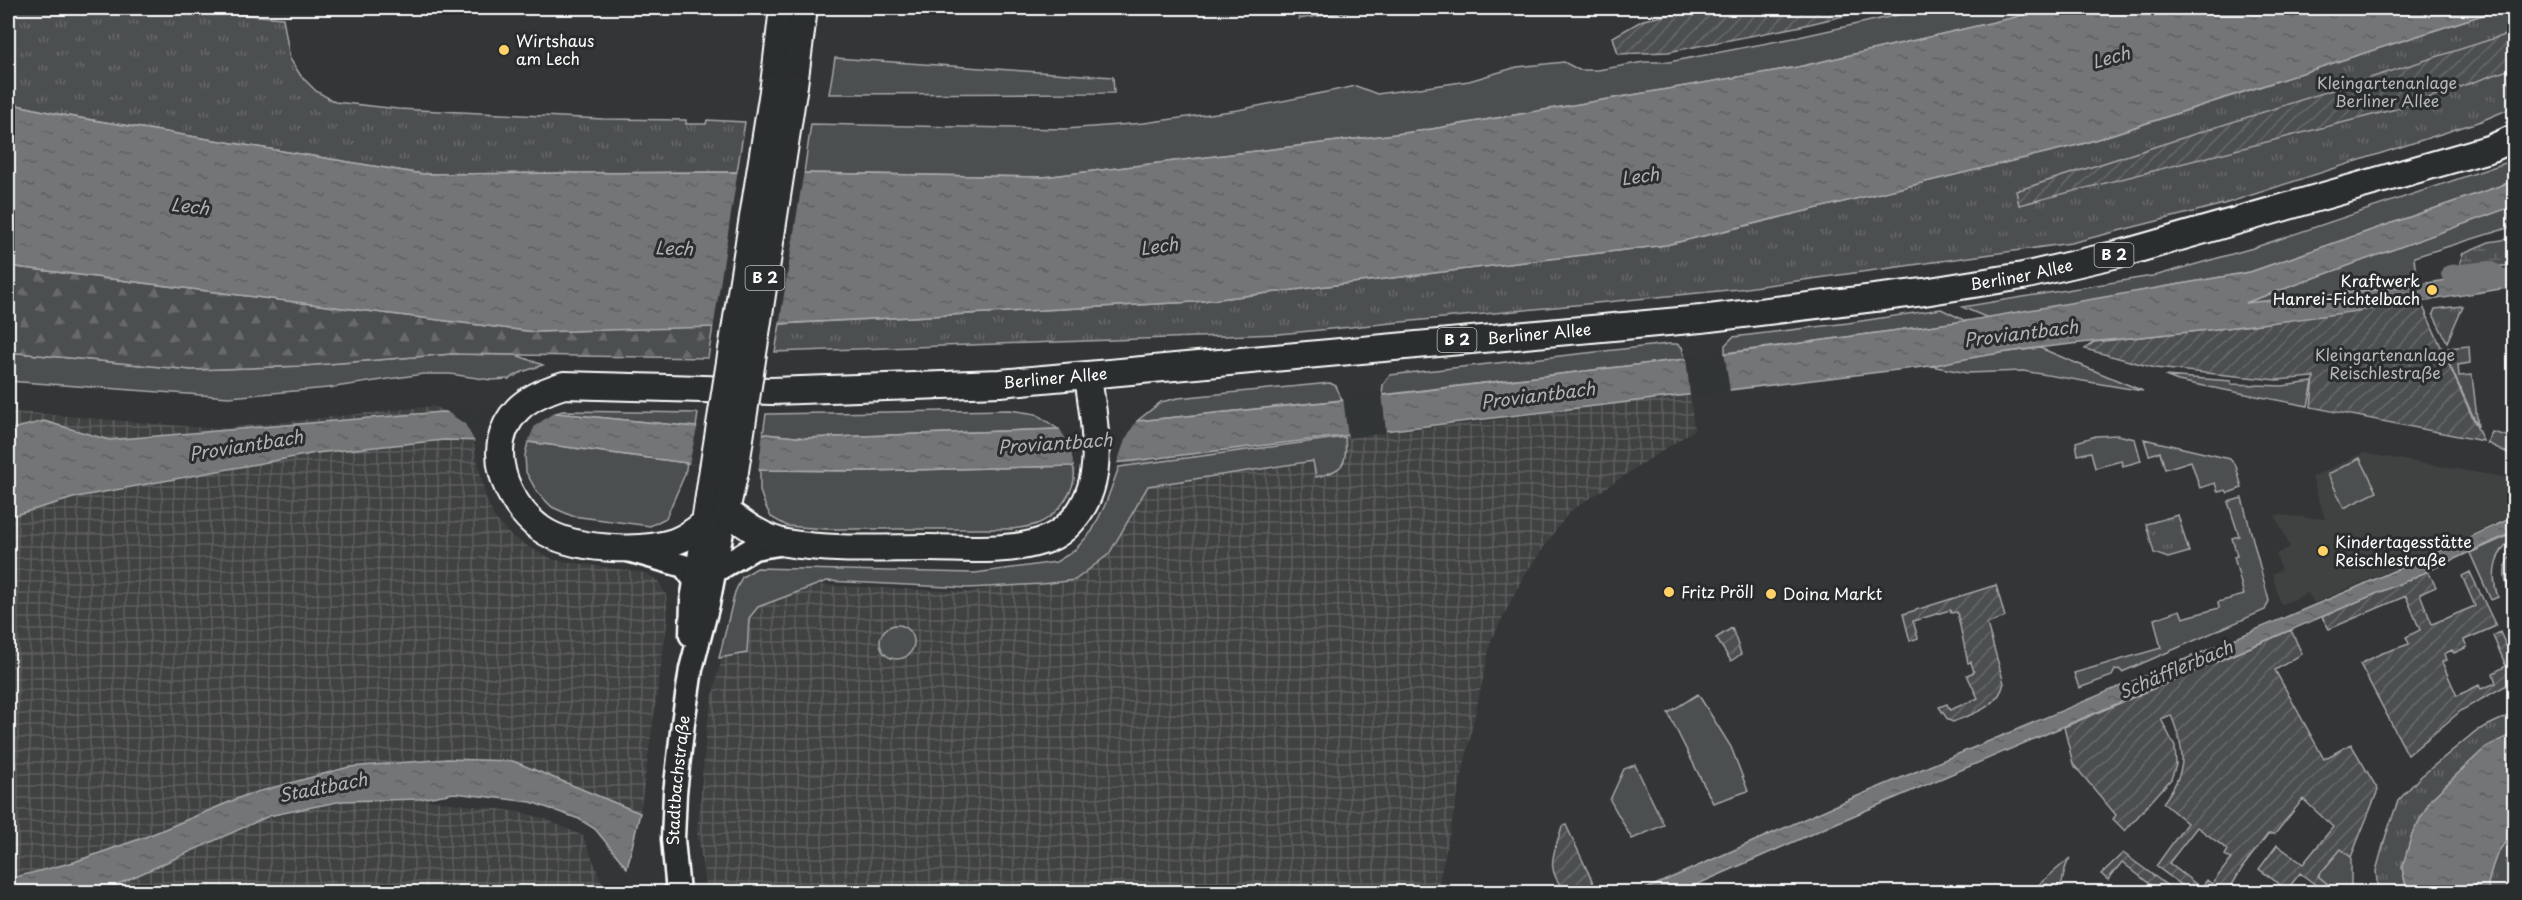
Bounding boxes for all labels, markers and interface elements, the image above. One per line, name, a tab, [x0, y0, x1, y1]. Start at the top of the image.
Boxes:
place label: Wirtshaus am Lech	[516, 28, 594, 70]
water label: Lech	[2089, 38, 2133, 75]
marker: Wirtshaus am Lech	[497, 43, 511, 57]
park label: Kleingartenanlage Berliner Allee	[2317, 70, 2457, 112]
water label: Lech	[1619, 159, 1661, 192]
water label: Lech	[170, 190, 211, 221]
water label: Lech	[1138, 229, 1180, 262]
water label: Lech	[655, 233, 694, 262]
road number: B 2	[2094, 243, 2134, 267]
street label: Berliner Allee	[1968, 252, 2075, 295]
road number: B 2	[746, 266, 784, 290]
place label: Kraftwerk Hanrei-Fichtelbach	[2273, 268, 2420, 310]
marker: Kraftwerk Hanrei-Fichtelbach	[2425, 283, 2439, 297]
water label: Proviantbach	[1962, 312, 2080, 353]
street label: Berliner Allee	[1486, 316, 1592, 349]
road number: B 2	[1438, 328, 1476, 352]
park label: Kleingartenanlage Reischlestraße	[2315, 342, 2455, 384]
street label: Berliner Allee	[1002, 360, 1108, 394]
water label: Proviantbach	[1479, 374, 1597, 415]
water label: Proviantbach	[187, 422, 305, 467]
water label: Proviantbach	[997, 425, 1114, 460]
place label: Kindertagesstätte Reischlestraße	[2335, 529, 2472, 571]
marker: Kindertagesstätte Reischlestraße	[2316, 544, 2330, 558]
place label: Fritz Pröll	[1681, 579, 1754, 603]
place label: Doina Markt	[1783, 581, 1883, 605]
marker: Fritz Pröll	[1662, 585, 1676, 599]
marker: Doina Markt	[1764, 587, 1778, 601]
water label: Schäfflerbach	[2114, 632, 2237, 705]
street label: Stadtbachstraße	[660, 714, 695, 847]
water label: Stadtbach	[276, 765, 370, 808]

